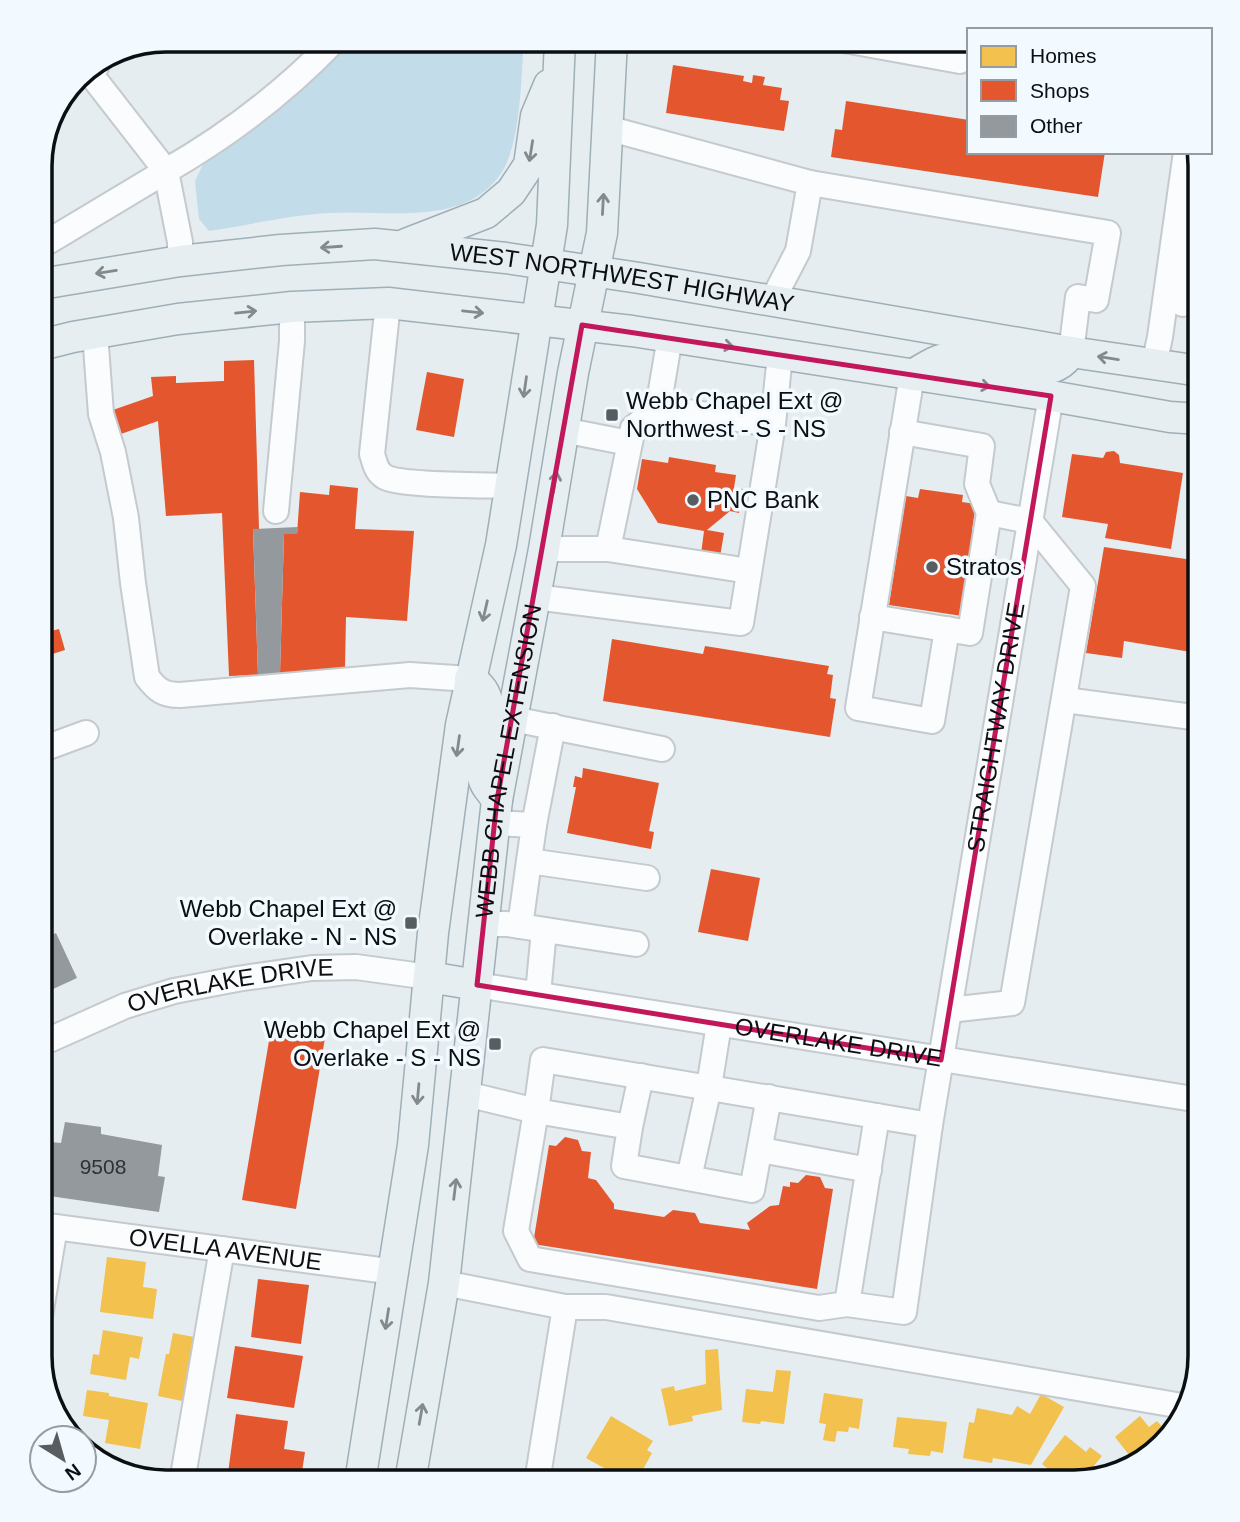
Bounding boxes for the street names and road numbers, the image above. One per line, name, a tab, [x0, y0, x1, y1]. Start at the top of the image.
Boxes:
street label: WEST NORTHWEST HIGHWAY	[448, 238, 796, 317]
street label: STRAIGHTWAY DRIVE	[961, 600, 1030, 854]
street label: WEBB CHAPEL EXTENSION	[470, 602, 546, 919]
street label: OVERLAKE DRIVE	[124, 953, 334, 1018]
street label: OVERLAKE DRIVE	[733, 1012, 944, 1072]
street label: OVELLA AVENUE	[127, 1223, 324, 1275]

